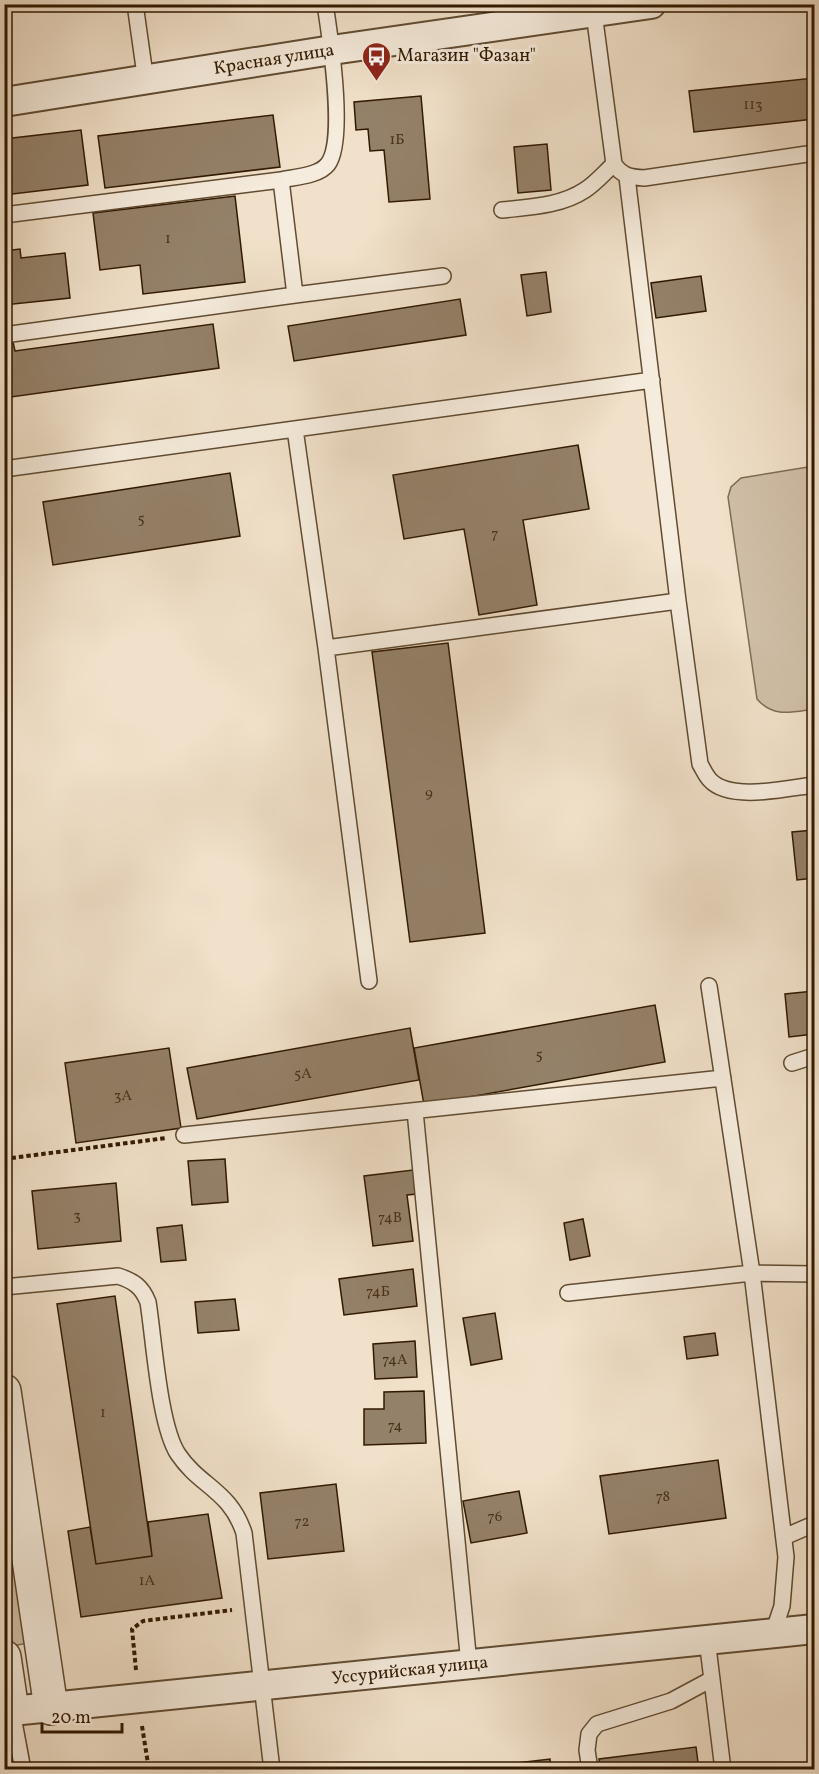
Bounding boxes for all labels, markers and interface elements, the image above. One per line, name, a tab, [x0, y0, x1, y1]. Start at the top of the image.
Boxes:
street label: Красная улица	[212, 38, 336, 82]
bus stop icon: Магазин "Фазан"	[360, 40, 392, 82]
place label: Магазин "Фазан"	[397, 44, 536, 69]
house number: 113	[743, 95, 763, 116]
house number: 1Б	[389, 130, 405, 151]
house number: 1	[165, 229, 171, 250]
house number: 5	[137, 509, 145, 530]
house number: 7	[491, 524, 499, 545]
house number: 9	[425, 783, 433, 804]
house number: 5	[535, 1045, 543, 1066]
house number: 5А	[294, 1064, 312, 1085]
house number: 3А	[114, 1086, 133, 1107]
house number: 3	[73, 1206, 81, 1227]
house number: 74В	[378, 1208, 402, 1229]
house number: 74Б	[366, 1282, 390, 1303]
house number: 74А	[382, 1350, 408, 1371]
house number: 1	[100, 1403, 106, 1424]
house number: 74	[388, 1416, 402, 1437]
house number: 78	[656, 1487, 670, 1508]
house number: 76	[488, 1507, 502, 1528]
house number: 72	[294, 1512, 310, 1533]
house number: 1А	[139, 1571, 156, 1592]
street label: Уссурийская улица	[331, 1650, 490, 1692]
scale bar	[42, 1696, 122, 1734]
text: 20 m	[51, 1706, 91, 1731]

